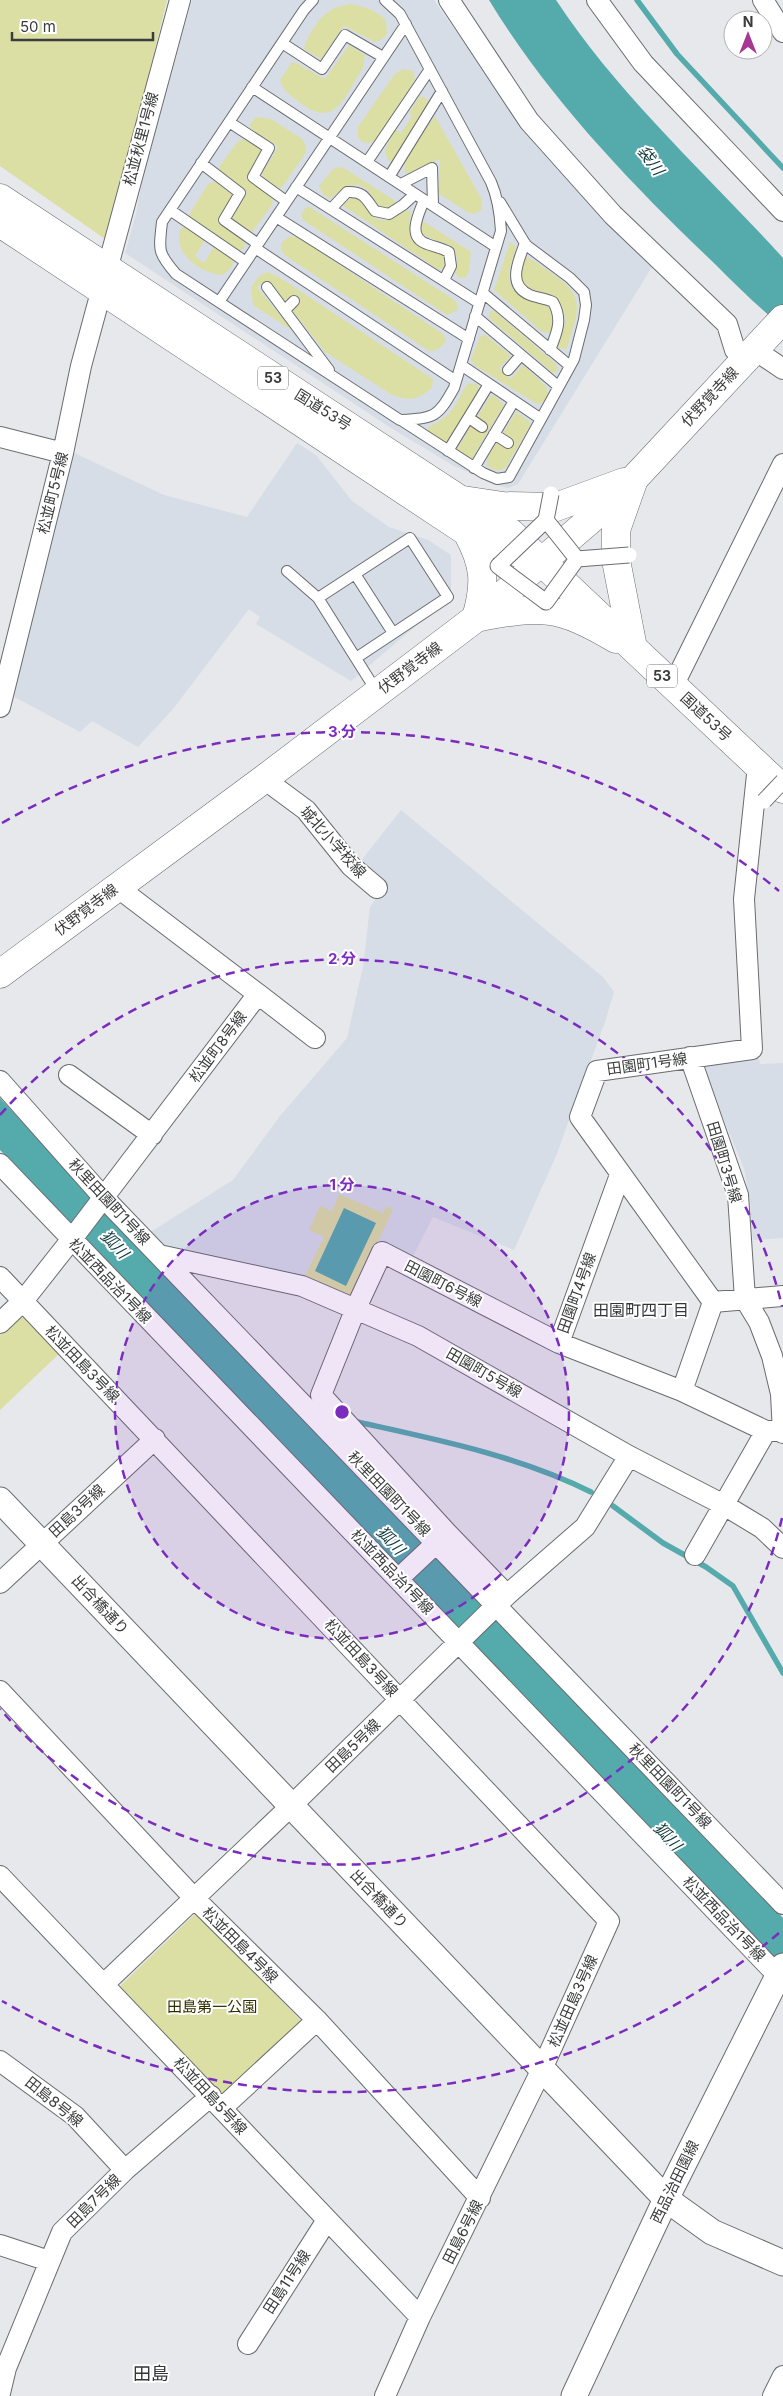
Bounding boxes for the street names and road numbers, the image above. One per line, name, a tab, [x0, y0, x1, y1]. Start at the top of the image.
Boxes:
street label: 松並秋里1号線	[119, 90, 162, 188]
street label: 伏野覚寺線	[677, 363, 742, 431]
road number: 53	[258, 366, 288, 389]
street label: 国道53号	[291, 385, 355, 434]
street label: 松並町5号線	[33, 450, 72, 536]
street label: 伏野覚寺線	[374, 637, 445, 698]
road number: 53	[647, 664, 677, 688]
street label: 国道53号	[677, 688, 736, 745]
street label: 城北小学校線	[296, 802, 371, 881]
street label: 伏野覚寺線	[50, 879, 121, 940]
street label: 松並町8号線	[185, 1007, 251, 1086]
street label: 田園町1号線	[605, 1048, 688, 1079]
street label: 田園町3号線	[703, 1119, 746, 1205]
street label: 秋里田園町1号線	[65, 1155, 154, 1249]
street label: 松並西品治1号線	[65, 1234, 156, 1327]
street label: 田園町4号線	[553, 1250, 600, 1336]
street label: 田園町6号線	[401, 1256, 485, 1311]
street label: 松並田島3号線	[41, 1321, 124, 1406]
street label: 田園町5号線	[443, 1343, 525, 1402]
street label: 秋里田園町1号線	[344, 1447, 435, 1540]
street label: 田島3号線	[45, 1480, 108, 1541]
street label: 松並西品治1号線	[347, 1525, 438, 1618]
street label: 出合橋通り	[68, 1571, 133, 1639]
street label: 松並田島3号線	[321, 1615, 402, 1700]
street label: 田島5号線	[321, 1715, 384, 1776]
street label: 秋里田園町1号線	[625, 1739, 716, 1832]
street label: 出合橋通り	[346, 1865, 412, 1932]
street label: 松並西品治1号線	[679, 1872, 770, 1965]
street label: 松並田島4号線	[198, 1903, 282, 1987]
street label: 松並田島3号線	[544, 1952, 601, 2050]
street label: 松並田島5号線	[170, 2053, 251, 2138]
street label: 田島8号線	[21, 2072, 87, 2131]
street label: 西品治田園線	[646, 2137, 703, 2226]
street label: 田島7号線	[63, 2170, 125, 2232]
street label: 田島6号線	[438, 2197, 487, 2267]
street label: 田島11号線	[259, 2246, 314, 2317]

